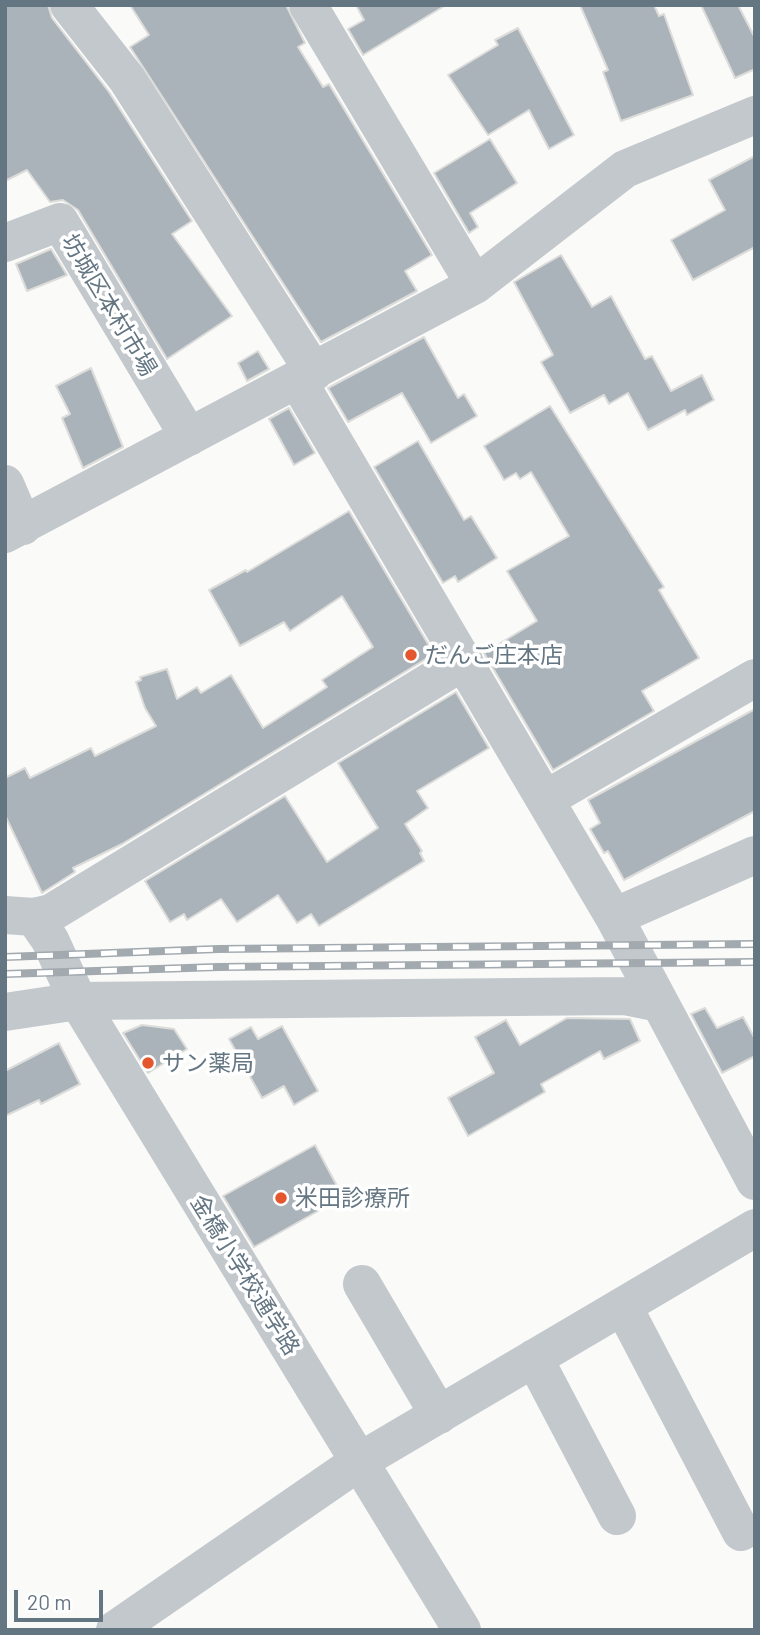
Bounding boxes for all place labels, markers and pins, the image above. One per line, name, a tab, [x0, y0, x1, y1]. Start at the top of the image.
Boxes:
place label: だんご庄本店	[425, 641, 563, 669]
marker: だんご庄本店	[403, 647, 419, 663]
place label: サン薬局	[162, 1049, 254, 1077]
marker: サン薬局	[140, 1055, 156, 1071]
place label: 米田診療所	[295, 1184, 410, 1212]
marker: 米田診療所	[273, 1190, 289, 1206]

